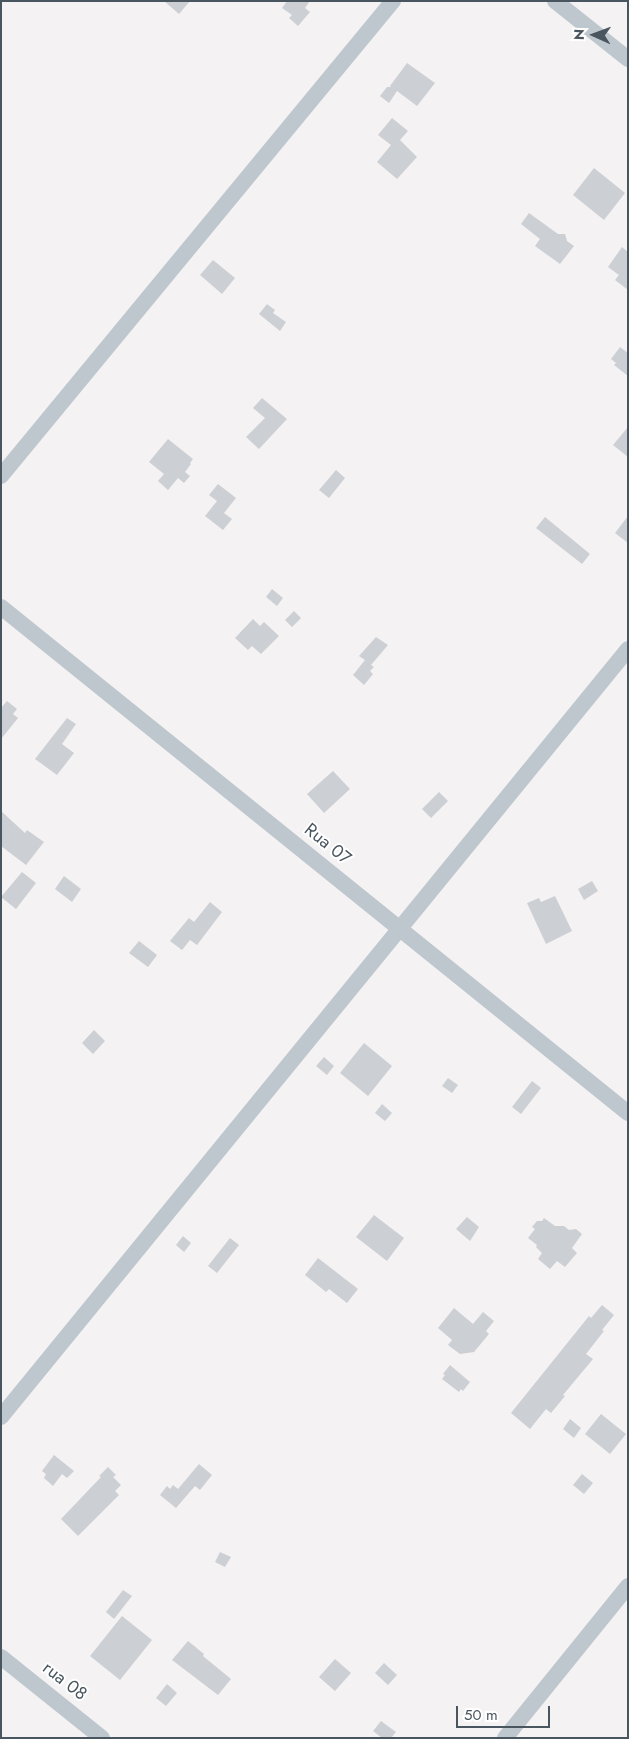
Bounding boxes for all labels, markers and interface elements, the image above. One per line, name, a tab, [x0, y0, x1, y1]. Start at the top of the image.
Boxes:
north arrow	[569, 10, 619, 60]
text: N	[569, 29, 589, 40]
street label: Rua 07	[299, 820, 355, 870]
street label: rua 08	[38, 1658, 90, 1706]
scale bar	[459, 1696, 553, 1728]
text: 50 m	[464, 1704, 498, 1726]

